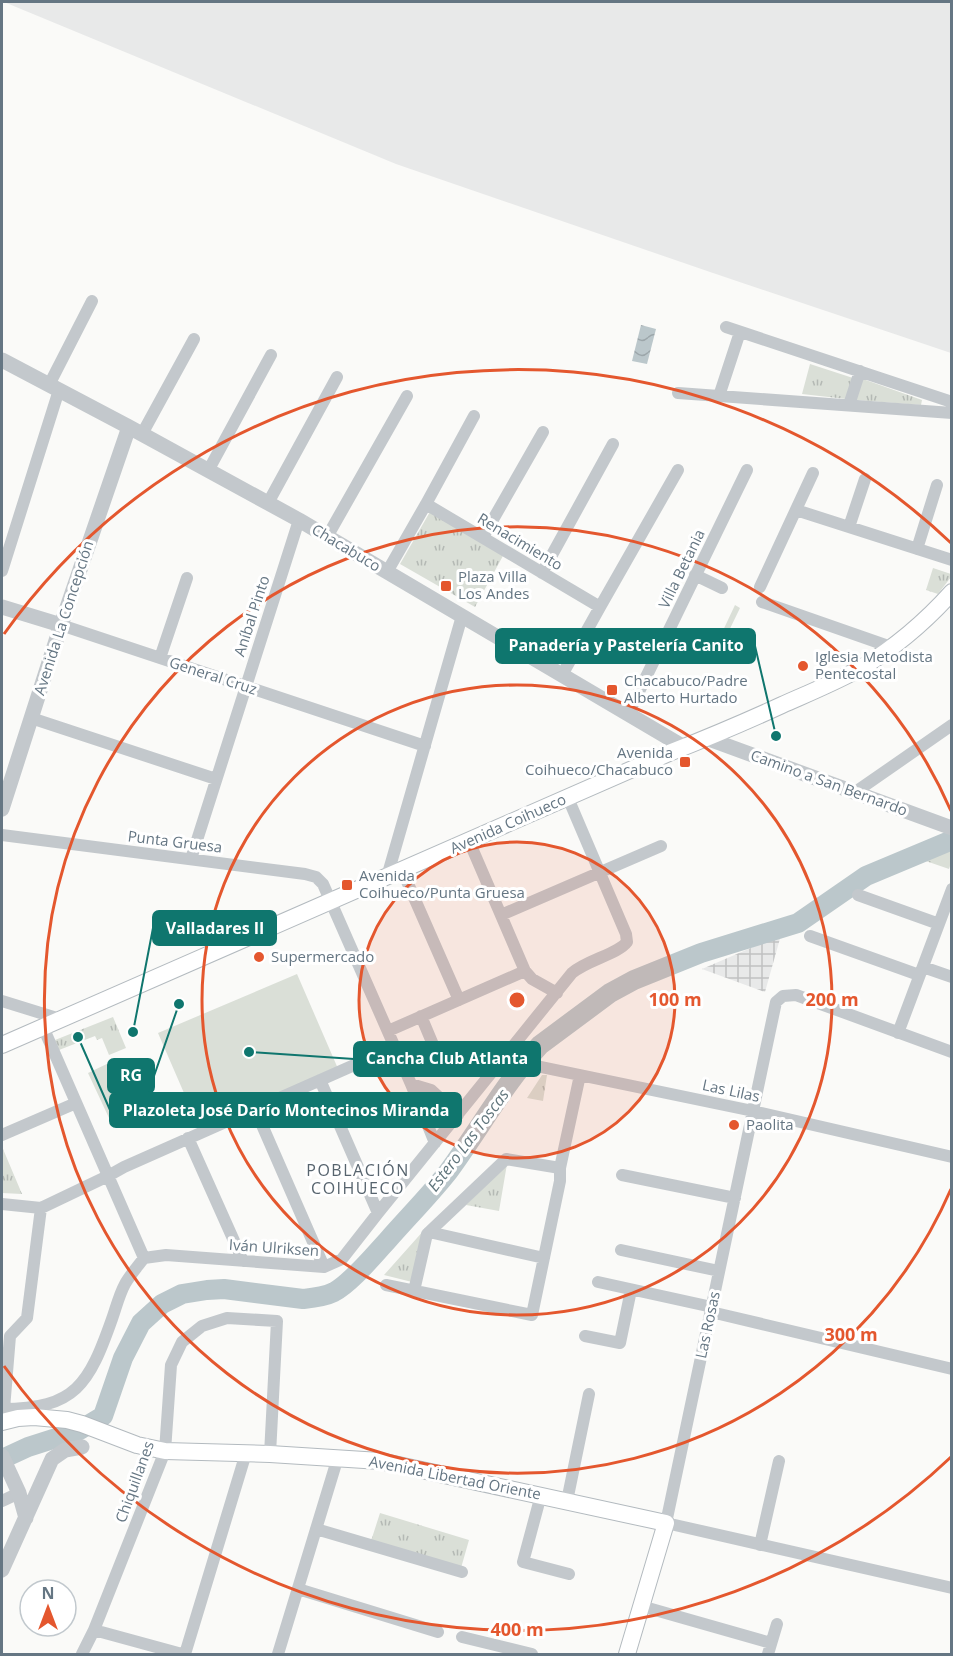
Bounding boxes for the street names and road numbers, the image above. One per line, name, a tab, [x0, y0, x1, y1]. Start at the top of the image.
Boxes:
street label: Renacimiento	[474, 508, 567, 574]
street label: Chacabuco	[308, 519, 385, 576]
street label: Villa Betania	[653, 526, 709, 611]
street label: Avenida La Concepción	[29, 538, 98, 698]
street label: Aníbal Pinto	[229, 573, 274, 659]
street label: General Cruz	[167, 651, 260, 699]
street label: Camino a San Bernardo	[748, 744, 911, 820]
street label: Avenida Coihueco	[446, 789, 569, 858]
street label: Punta Gruesa	[127, 825, 224, 857]
street label: Las Lilas	[701, 1074, 762, 1106]
street label: Iván Ulriksen	[228, 1234, 320, 1260]
street label: Las Rosas	[690, 1289, 724, 1360]
street label: Chiquillanes	[110, 1438, 158, 1525]
street label: Avenida Libertad Oriente	[367, 1451, 543, 1504]

